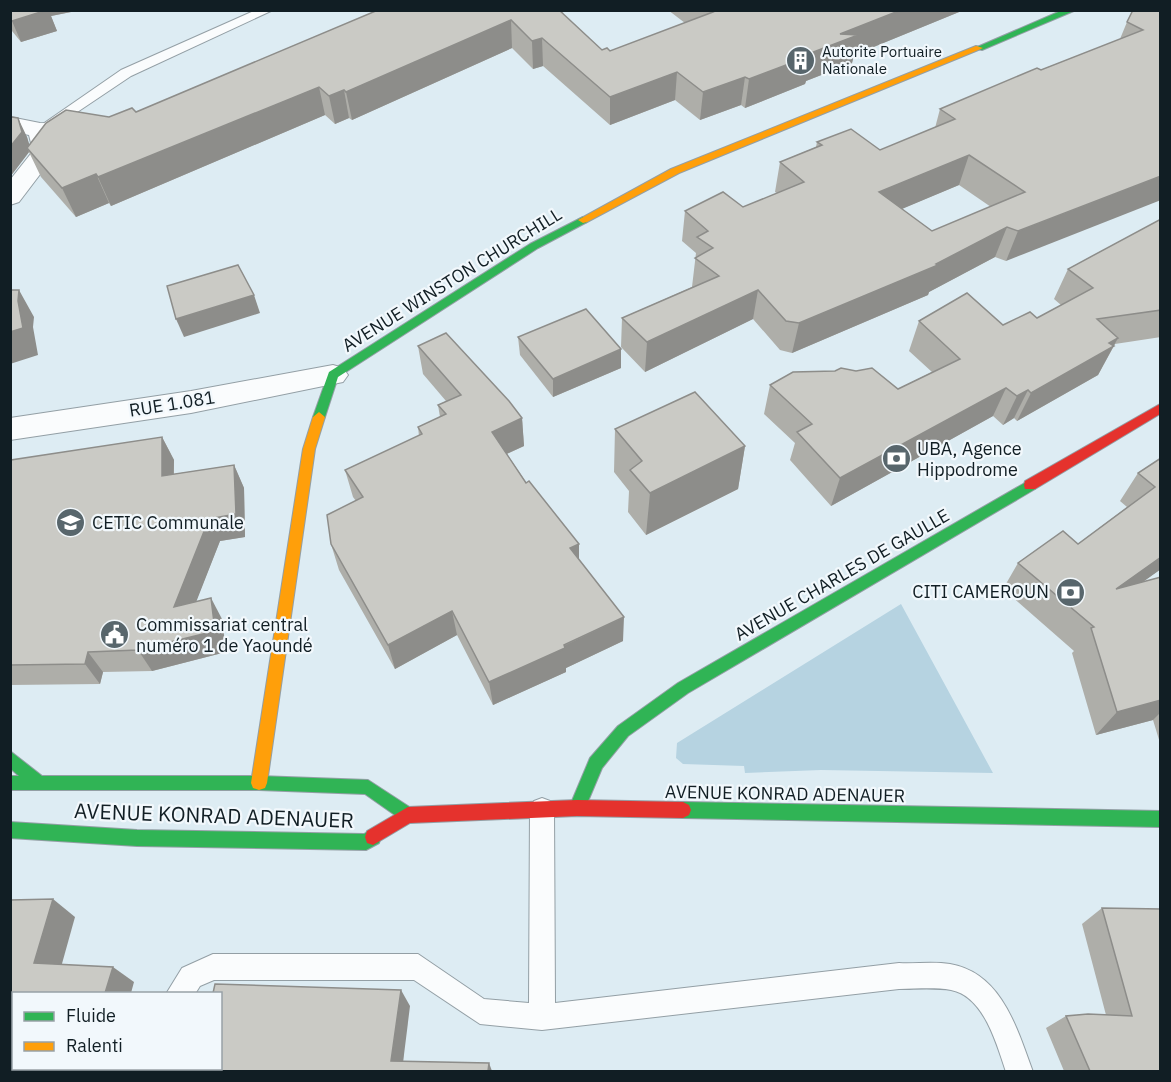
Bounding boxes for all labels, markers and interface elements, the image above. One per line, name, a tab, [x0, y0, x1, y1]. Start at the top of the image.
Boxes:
place label: Autorite Portuaire Nationale	[822, 42, 942, 78]
building icon: Autorite Portuaire Nationale	[785, 45, 817, 77]
street label: AVENUE WINSTON CHURCHILL	[338, 202, 566, 357]
street label: RUE 1.081	[127, 385, 216, 422]
place label: UBA, Agence Hippodrome	[917, 437, 1022, 481]
bank icon: UBA, Agence Hippodrome	[880, 443, 912, 475]
street label: AVENUE CHARLES DE GAULLE	[730, 503, 953, 646]
school or university icon: CETIC Communale	[55, 507, 87, 539]
place label: CETIC Communale	[92, 511, 244, 534]
bank icon: CITI CAMEROUN	[1054, 576, 1086, 608]
place label: CITI CAMEROUN	[912, 580, 1049, 603]
place label: Commissariat central numéro 1 de Yaoundé	[136, 613, 313, 657]
public building icon: Commissariat central numéro 1 de Yaoundé	[99, 619, 131, 651]
street label: AVENUE KONRAD ADENAUER	[665, 780, 905, 807]
street label: AVENUE KONRAD ADENAUER	[74, 796, 355, 834]
legend	[12, 992, 222, 1070]
text: Fluide	[66, 1004, 116, 1027]
text: Ralenti	[66, 1034, 123, 1057]

